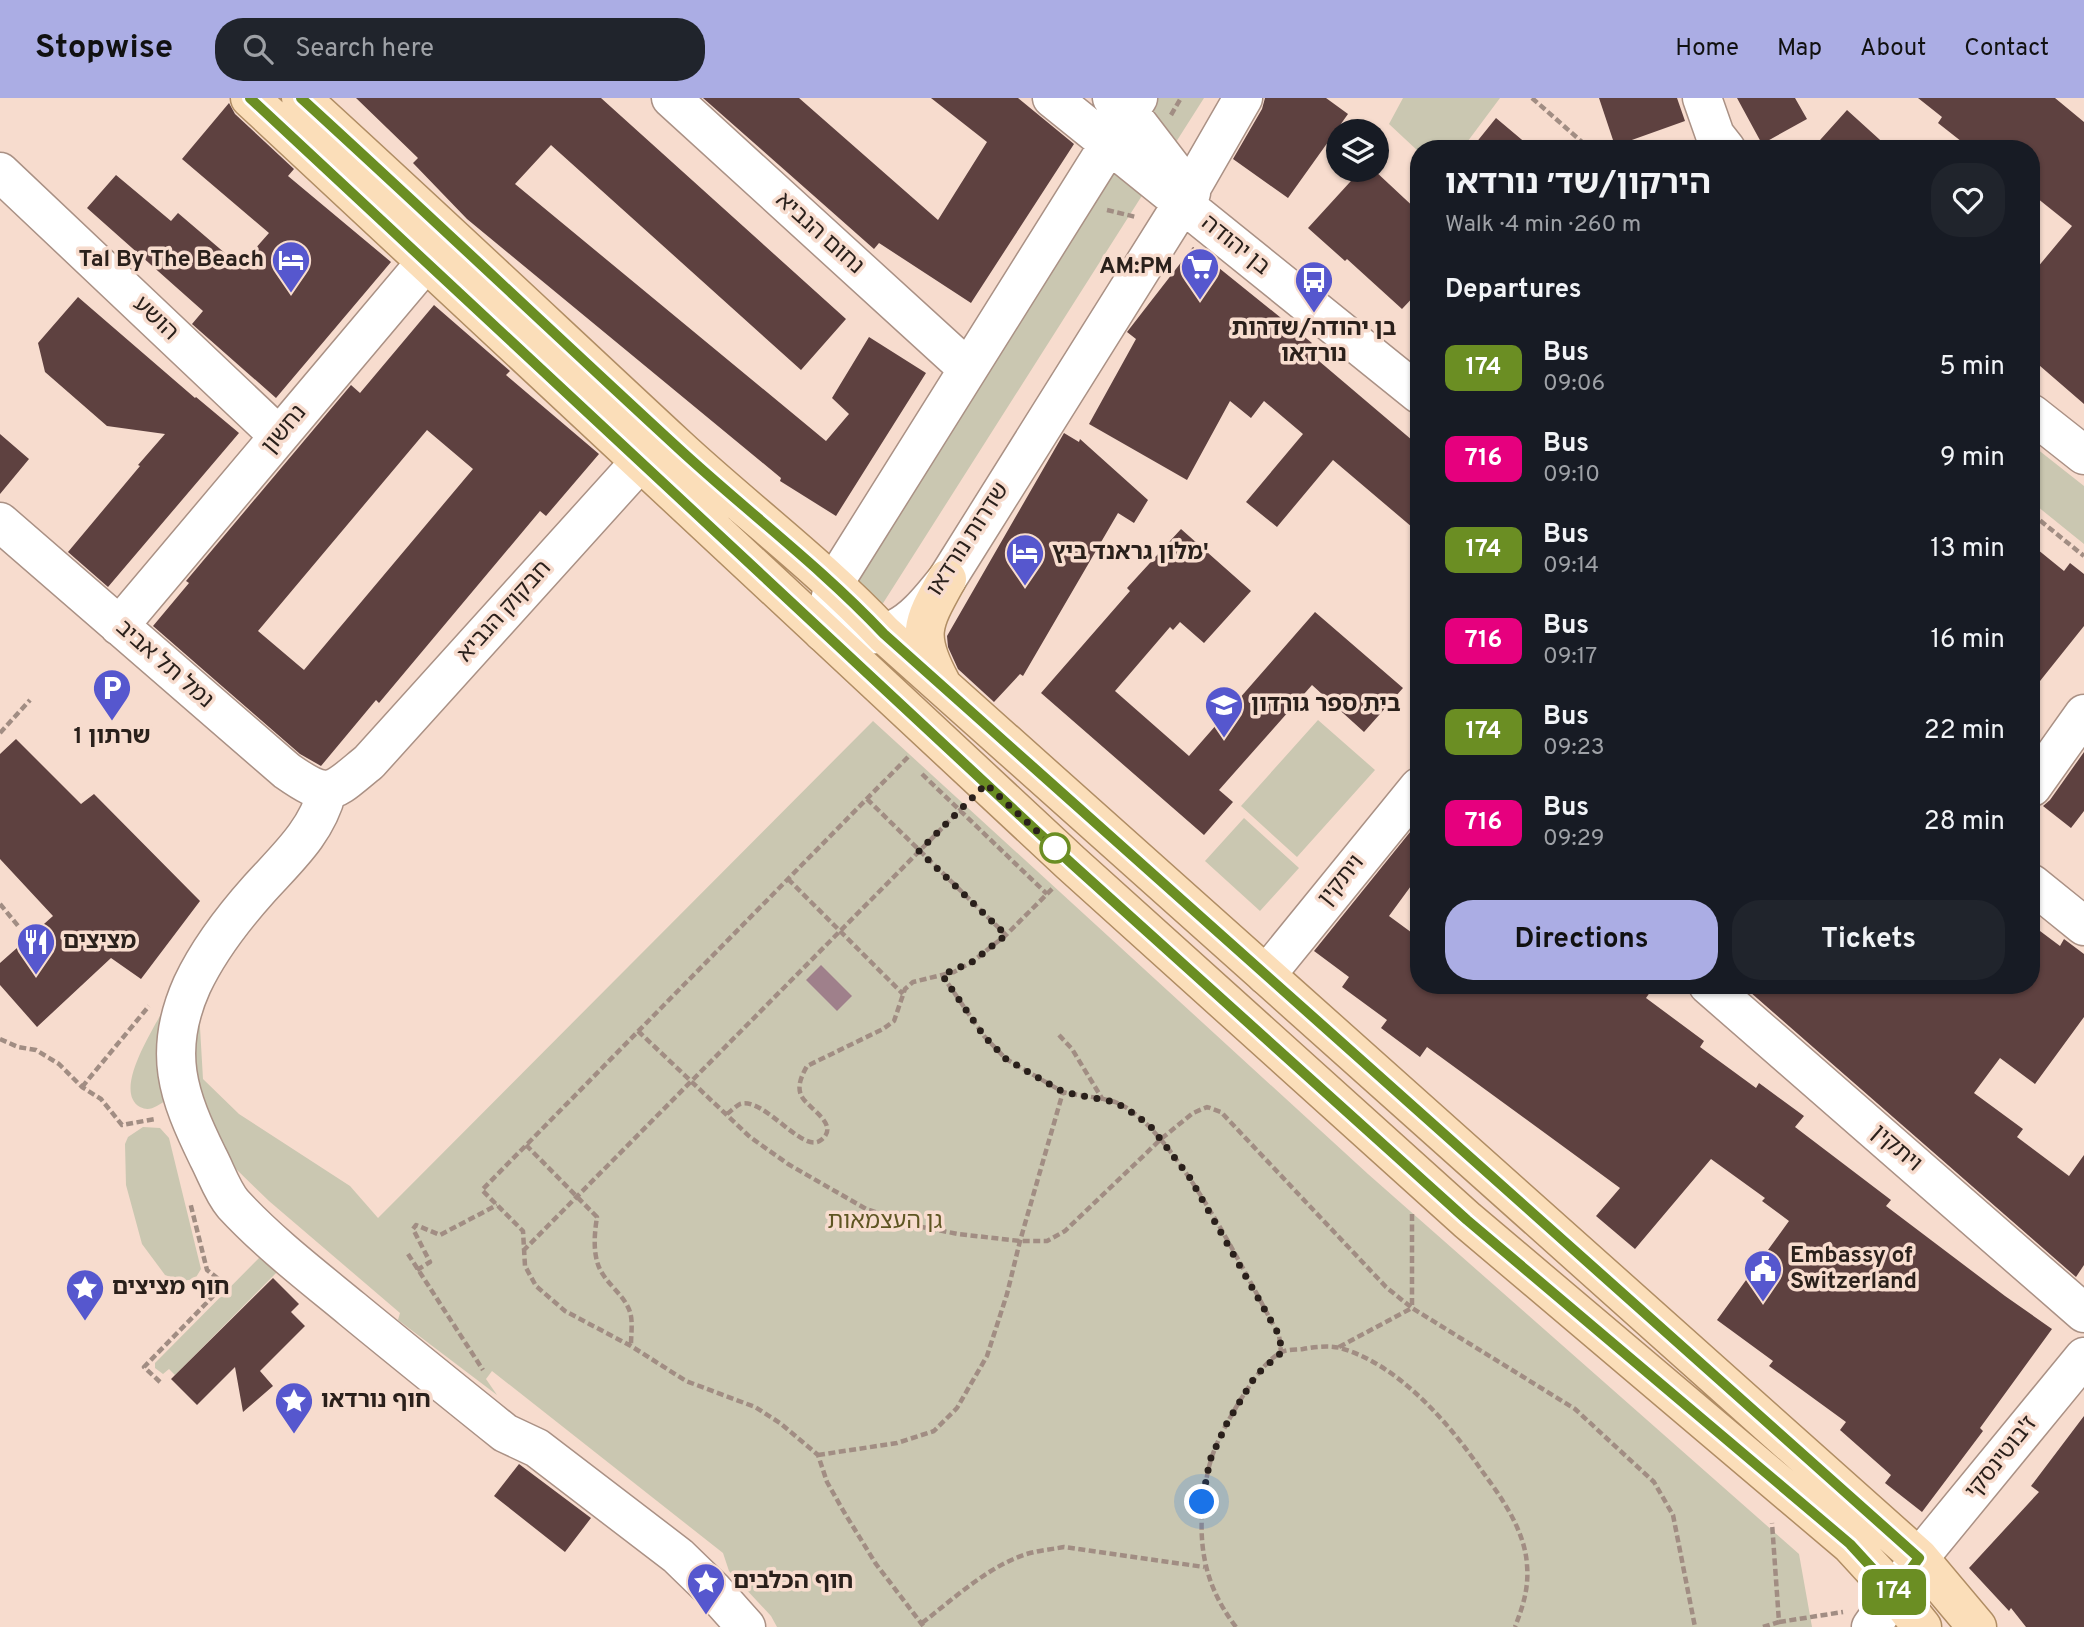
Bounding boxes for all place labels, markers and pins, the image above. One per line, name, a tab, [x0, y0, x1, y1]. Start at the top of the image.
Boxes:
hotel icon: Tal By The Beach	[270, 239, 312, 294]
place label: Tal By The Beach	[78, 246, 264, 275]
supermarket icon: AM:PM	[1179, 246, 1221, 301]
place label: AM:PM	[1099, 253, 1173, 282]
bus stop icon: בן יהודה/שדרות נורדאו	[1293, 259, 1335, 314]
place label: בן יהודה/שדרות נורדאו	[1232, 315, 1397, 370]
hotel icon: מלון גראנד ביץ'	[1004, 532, 1046, 587]
place label: מלון גראנד ביץ'	[1052, 539, 1209, 568]
parking icon: שרתון 1	[91, 667, 133, 722]
school or university icon: בית ספר גורדון	[1203, 684, 1245, 739]
place label: בית ספר גורדון	[1251, 691, 1401, 720]
place label: שרתון 1	[73, 723, 151, 752]
unlabelled marker	[1040, 833, 1070, 863]
restaurant icon: מציצים	[15, 921, 57, 976]
place label: מציצים	[63, 928, 136, 957]
place label: Embassy of Switzerland	[1790, 1242, 1917, 1297]
public building icon: Embassy of Switzerland	[1742, 1248, 1784, 1303]
place icon: חוף מציצים	[64, 1267, 106, 1322]
place label: חוף מציצים	[112, 1274, 230, 1303]
place icon: חוף נורדאו	[273, 1380, 315, 1435]
place label: חוף נורדאו	[321, 1387, 431, 1416]
place icon: חוף הכלבים	[685, 1561, 727, 1616]
place label: חוף הכלבים	[733, 1568, 853, 1597]

